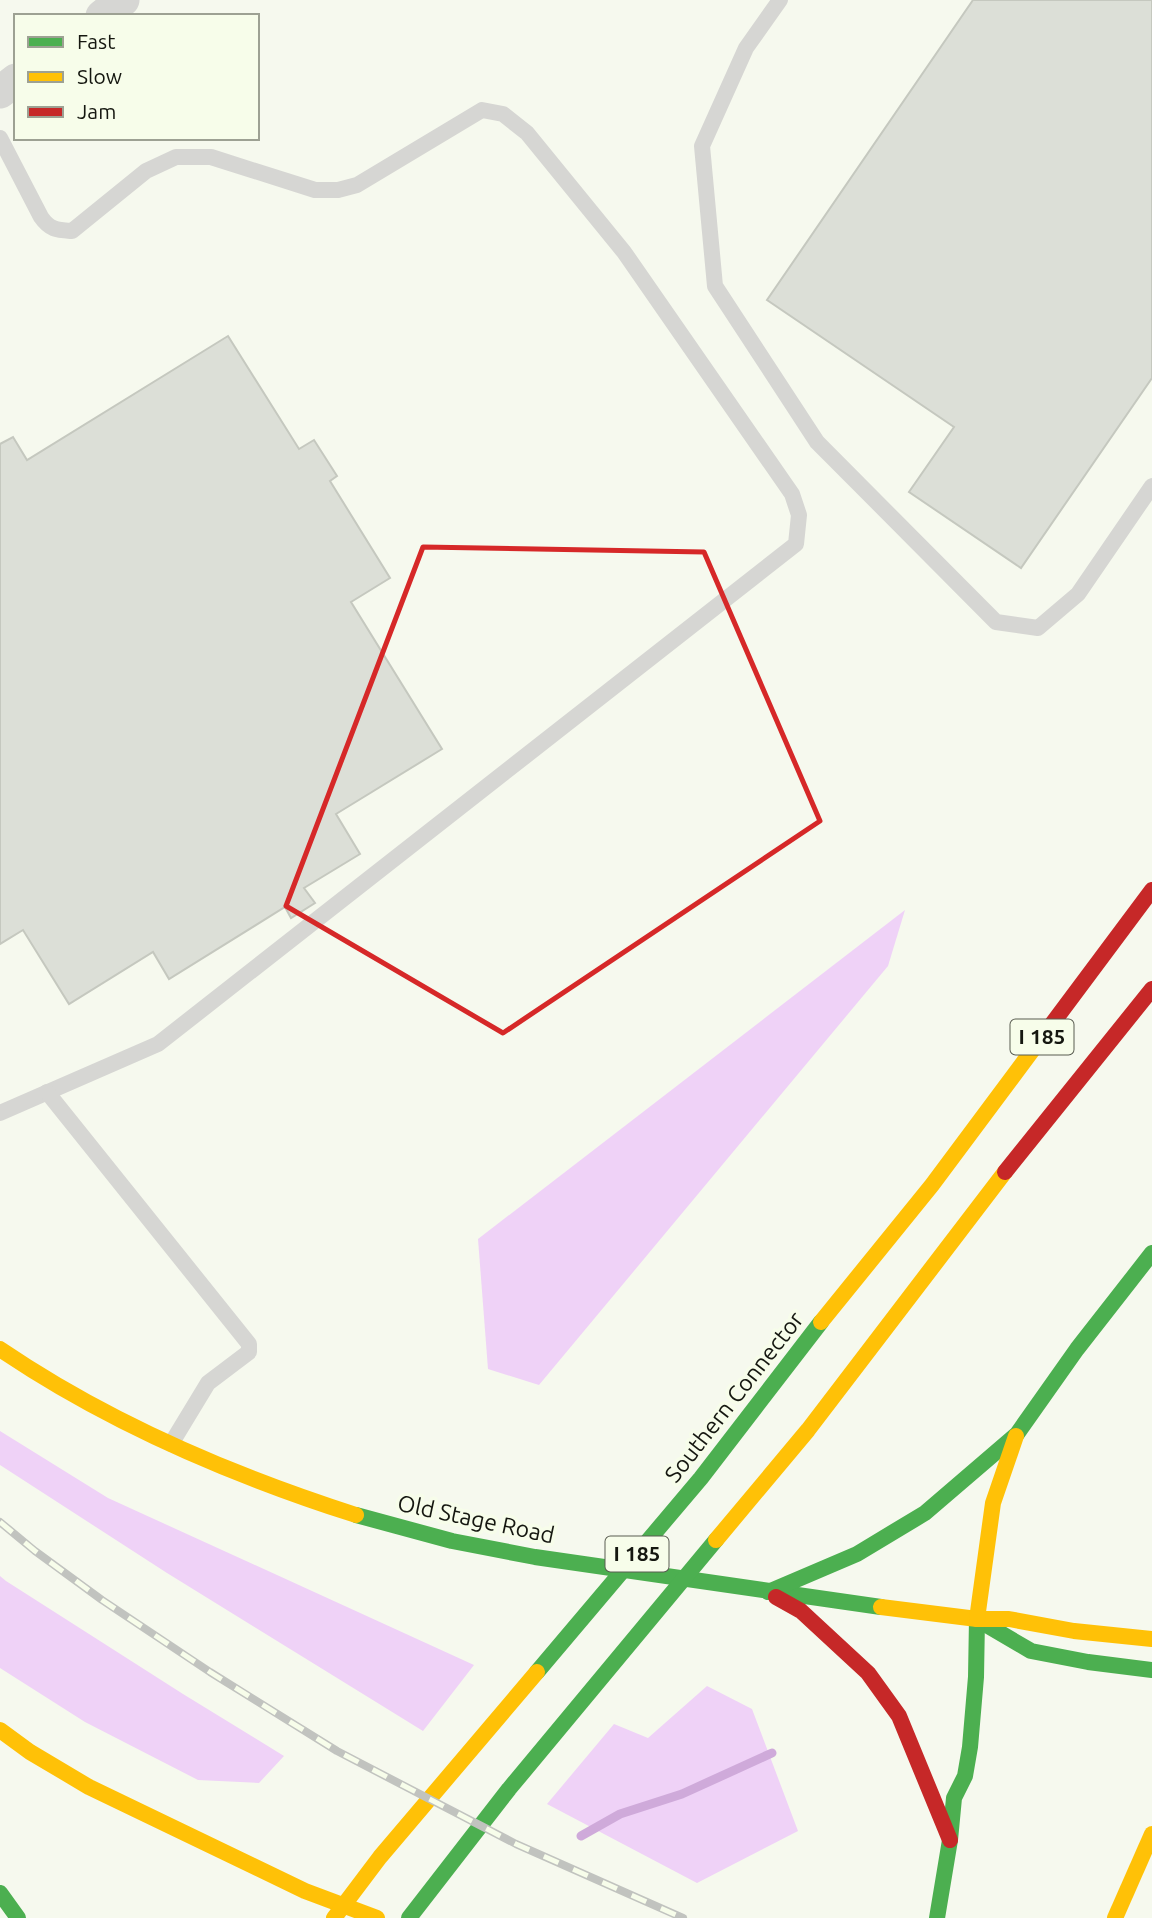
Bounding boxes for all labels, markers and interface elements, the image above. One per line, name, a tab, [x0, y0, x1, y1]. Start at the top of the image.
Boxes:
legend	[14, 14, 259, 140]
text: Fast	[77, 29, 115, 53]
text: Slow	[77, 64, 122, 88]
text: Jam	[77, 99, 116, 123]
road number: I 185	[1010, 1020, 1074, 1054]
street label: Southern Connector	[659, 1306, 808, 1487]
street label: Old Stage Road	[395, 1490, 557, 1547]
road number: I 185	[606, 1536, 668, 1572]

